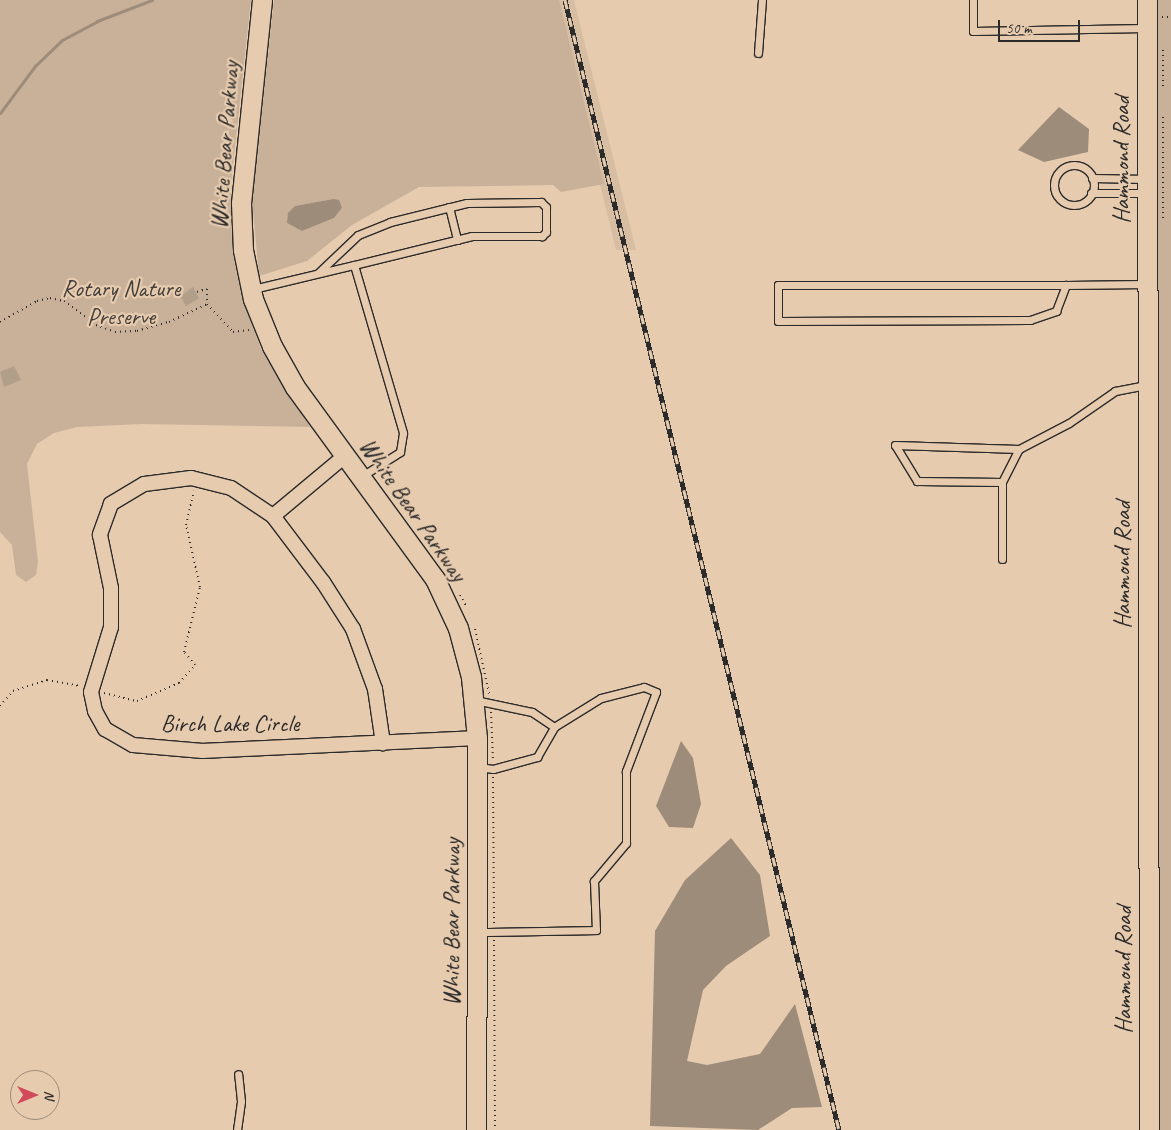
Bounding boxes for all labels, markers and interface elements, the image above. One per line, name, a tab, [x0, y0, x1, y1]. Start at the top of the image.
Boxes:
scale bar	[1001, 10, 1084, 42]
text: 50 m	[1006, 19, 1032, 38]
street label: White Bear Parkway	[205, 60, 245, 230]
street label: Hammond Road	[1108, 97, 1136, 223]
park label: Rotary Nature Preserve	[61, 275, 181, 331]
street label: White Bear Parkway	[353, 433, 473, 587]
street label: Hammond Road	[1109, 502, 1137, 628]
street label: Birch Lake Circle	[161, 710, 299, 738]
street label: White Bear Parkway	[438, 838, 466, 1006]
street label: Hammond Road	[1110, 907, 1138, 1033]
north arrow	[10, 1070, 60, 1120]
text: N	[41, 1091, 58, 1099]

